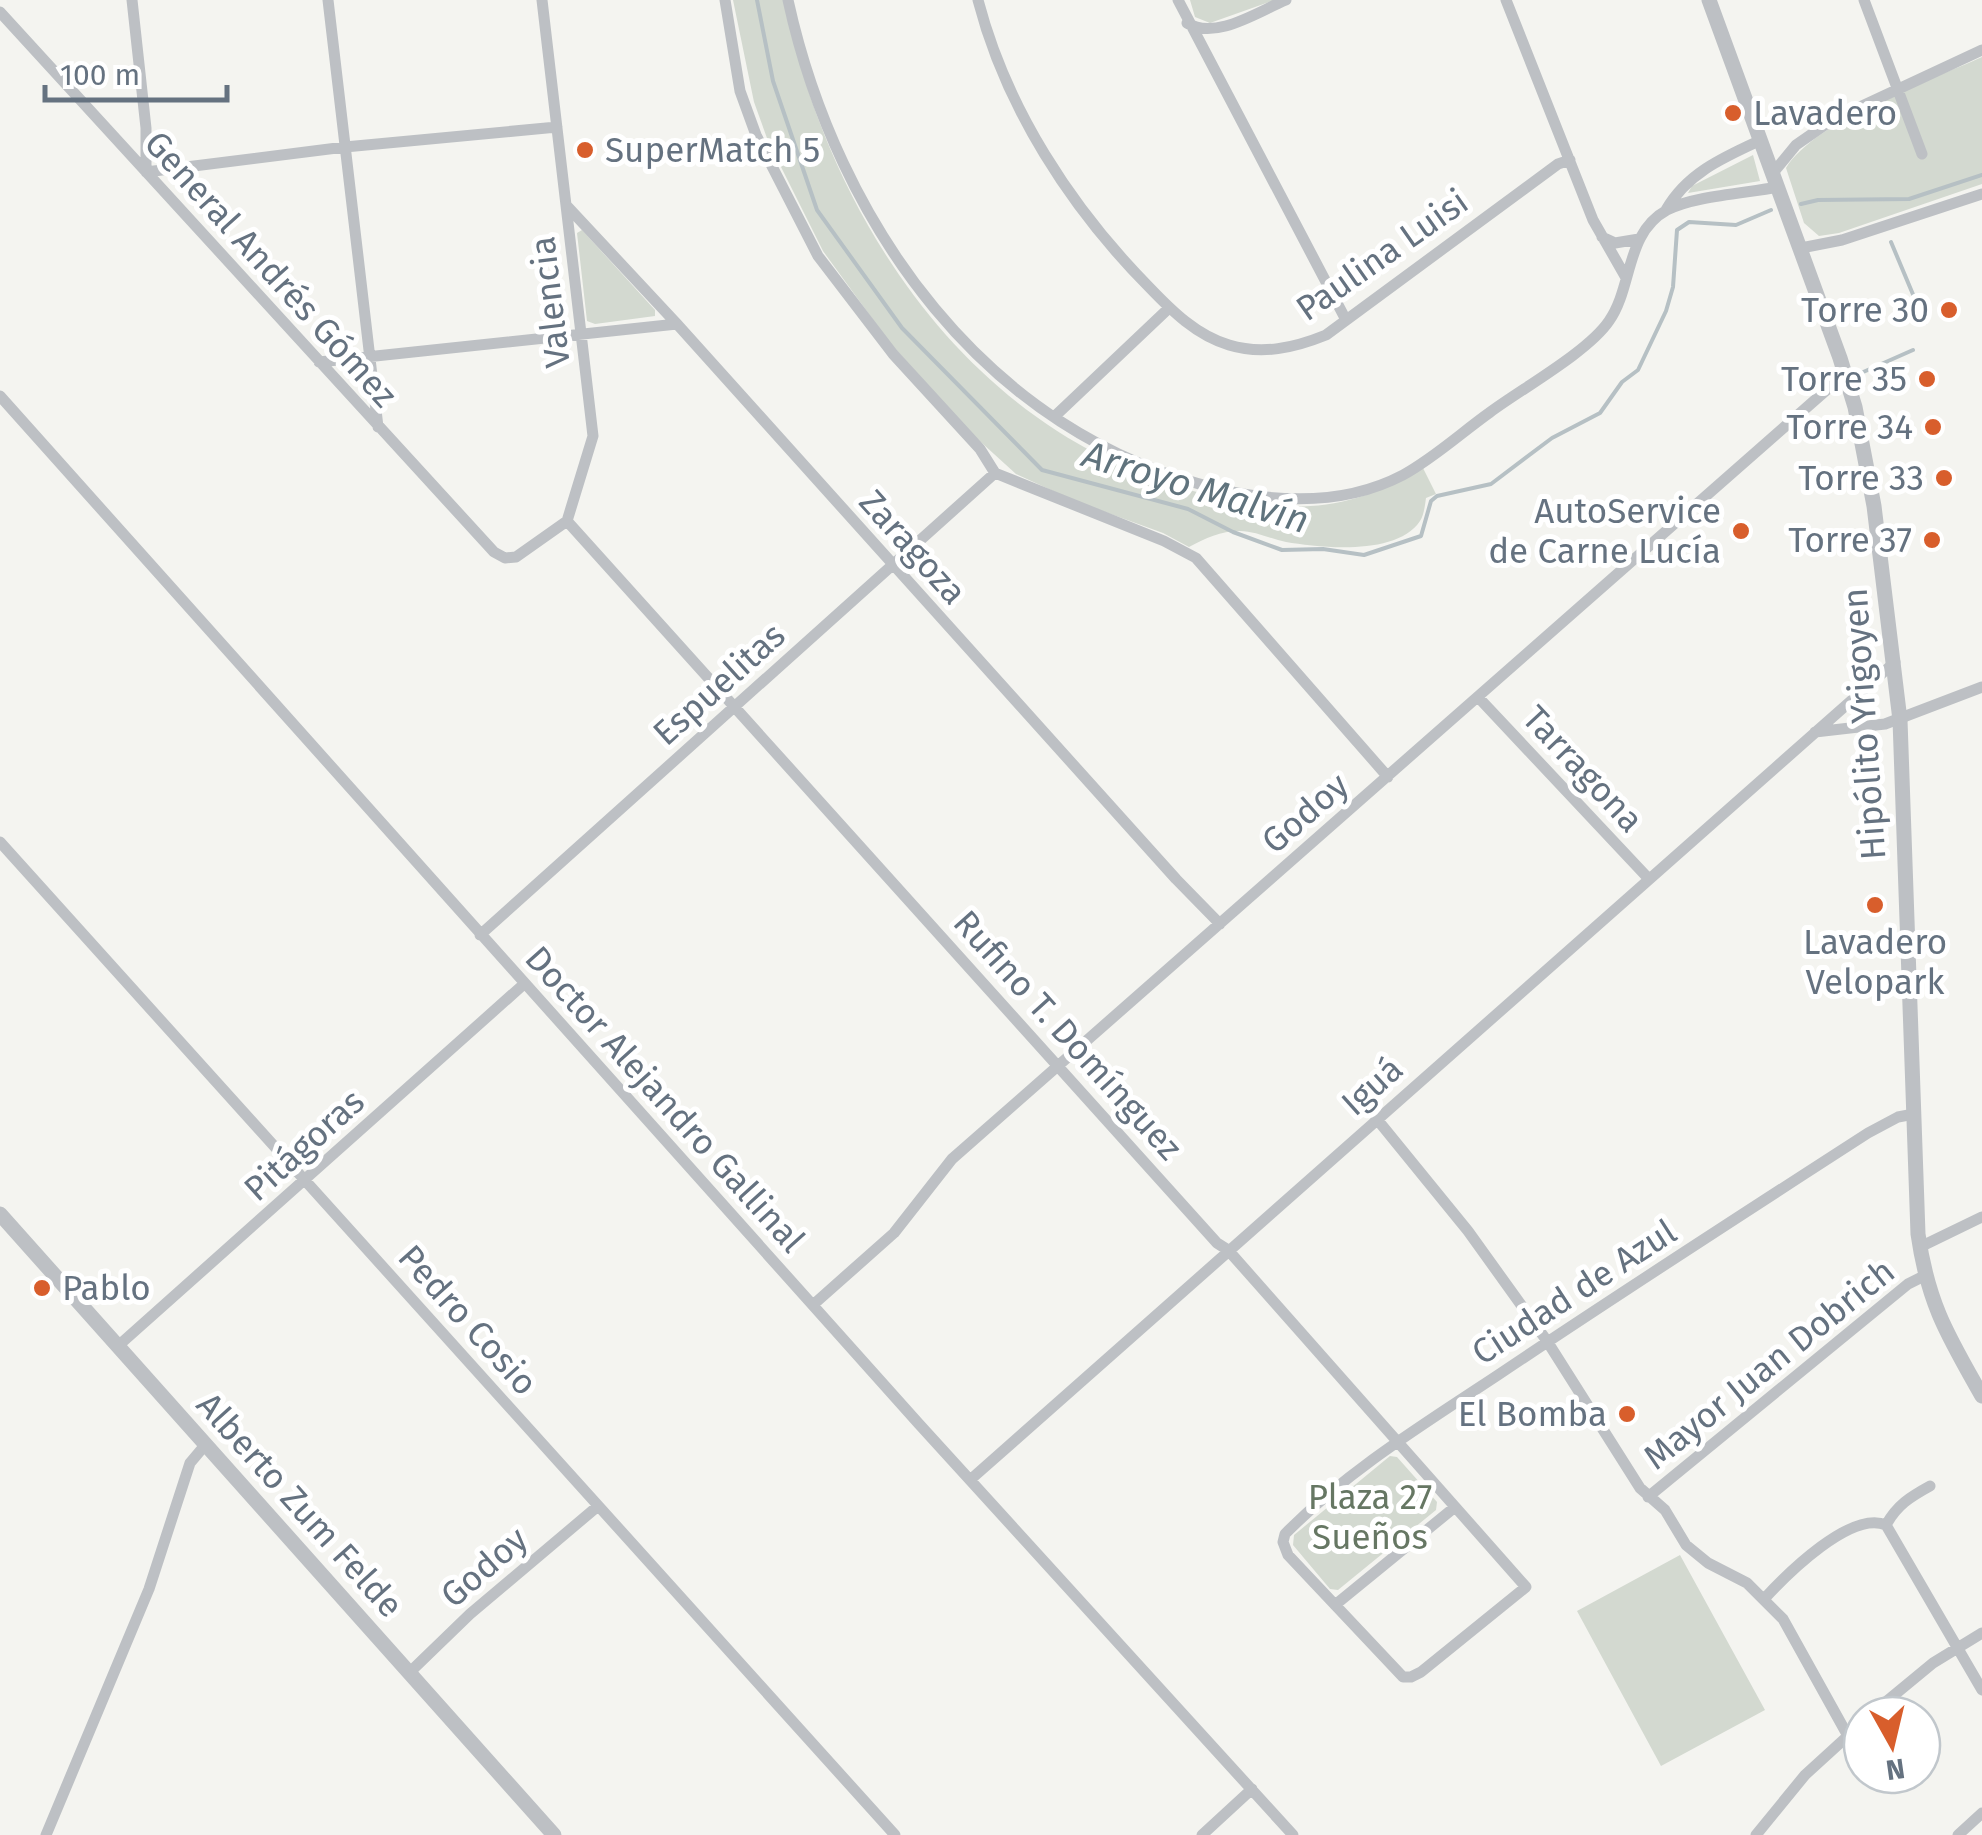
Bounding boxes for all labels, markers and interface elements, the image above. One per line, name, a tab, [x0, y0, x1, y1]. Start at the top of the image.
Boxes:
scale bar	[45, 40, 228, 102]
text: 100 m	[60, 57, 140, 93]
place label: Lavadero	[1753, 92, 1897, 134]
marker: Lavadero	[1722, 102, 1744, 124]
street label: General Andrés Gómez	[136, 122, 406, 416]
place label: SuperMatch 5	[605, 129, 820, 171]
marker: SuperMatch 5	[574, 139, 596, 161]
street label: Paulina Luisi	[1288, 180, 1476, 330]
street label: Valencia	[521, 234, 579, 370]
place label: Torre 30	[1801, 289, 1929, 331]
marker: Torre 30	[1938, 299, 1960, 321]
place label: Torre 35	[1781, 358, 1907, 400]
marker: Torre 35	[1916, 368, 1938, 390]
place label: Torre 34	[1786, 406, 1913, 448]
marker: Torre 34	[1922, 416, 1944, 438]
water label: Arroyo Malvín	[1076, 430, 1315, 543]
place label: Torre 33	[1798, 457, 1924, 499]
marker: Torre 33	[1933, 467, 1955, 489]
street label: Zaragoza	[851, 481, 975, 613]
place label: AutoService de Carne Lucía	[1488, 490, 1721, 572]
place label: Torre 37	[1788, 519, 1912, 561]
marker: AutoService de Carne Lucía	[1730, 520, 1752, 542]
marker: Torre 37	[1921, 529, 1943, 551]
street label: Hipólito Yrigoyen	[1834, 587, 1894, 861]
street label: Espuelitas	[644, 614, 794, 754]
street label: Tarragona	[1514, 697, 1652, 841]
street label: Godoy	[1253, 764, 1357, 862]
marker: Lavadero Velopark	[1864, 894, 1886, 916]
street label: Rufino T. Domínguez	[945, 902, 1191, 1168]
place label: Lavadero Velopark	[1803, 921, 1947, 1003]
street label: Doctor Alejandro Gallinal	[516, 937, 814, 1261]
street label: Iguá	[1333, 1048, 1411, 1124]
street label: Pitágoras	[235, 1080, 373, 1210]
street label: Ciudad de Azul	[1464, 1210, 1684, 1374]
street label: Pedro Cosio	[390, 1236, 546, 1404]
street label: Mayor Juan Dobrich	[1635, 1250, 1903, 1478]
place label: Pablo	[62, 1267, 151, 1309]
marker: Pablo	[31, 1277, 53, 1299]
street label: Alberto Zum Felde	[188, 1384, 412, 1626]
place label: El Bomba	[1458, 1393, 1607, 1435]
marker: El Bomba	[1616, 1403, 1638, 1425]
park label: Plaza 27 Sueños	[1308, 1476, 1432, 1558]
street label: Godoy	[432, 1518, 536, 1616]
north arrow	[1842, 1695, 1942, 1795]
text: N	[1884, 1752, 1907, 1787]

